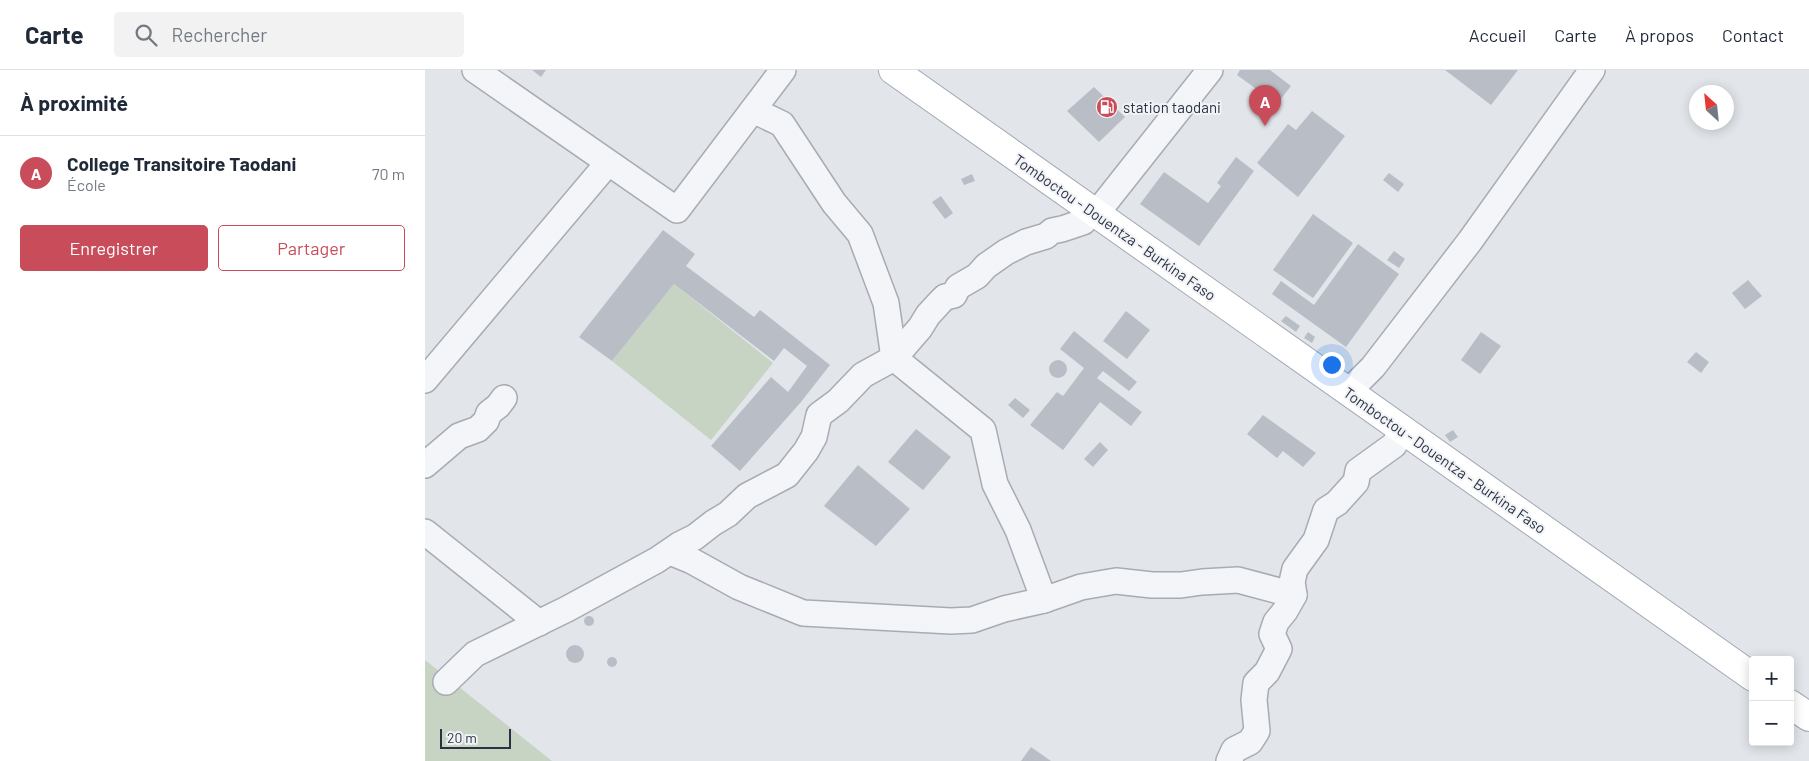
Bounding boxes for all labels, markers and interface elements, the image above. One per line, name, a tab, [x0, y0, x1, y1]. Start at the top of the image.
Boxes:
search box	[114, 12, 464, 57]
text: Carte	[25, 20, 84, 49]
icon: search	[132, 21, 160, 49]
text: Rechercher	[172, 23, 267, 46]
text: Accueil	[1469, 24, 1526, 46]
text: Carte	[1554, 24, 1597, 46]
text: À propos	[1625, 24, 1694, 46]
text: Contact	[1722, 24, 1784, 46]
pin: A	[1249, 85, 1281, 126]
north arrow	[1689, 85, 1734, 130]
text: À proximité	[20, 90, 128, 115]
fuel station icon: station taodani	[1095, 95, 1119, 119]
place label: station taodani	[1123, 98, 1221, 116]
street label: Tomboctou - Douentza - Burkina Faso	[1010, 150, 1220, 304]
text: College Transitoire Taodani	[67, 152, 296, 175]
text: A	[31, 164, 41, 183]
text: 70 m	[372, 164, 405, 183]
text: École	[67, 175, 106, 194]
button: Enregistrer	[20, 225, 208, 271]
button: Partager	[218, 225, 405, 271]
your location	[1319, 352, 1345, 378]
street label: Tomboctou - Douentza - Burkina Faso	[1340, 383, 1550, 537]
map controls	[1749, 656, 1794, 746]
button: +	[1749, 656, 1794, 701]
button: −	[1749, 701, 1794, 746]
scale bar	[440, 726, 511, 749]
text: 20 m	[447, 729, 477, 746]

